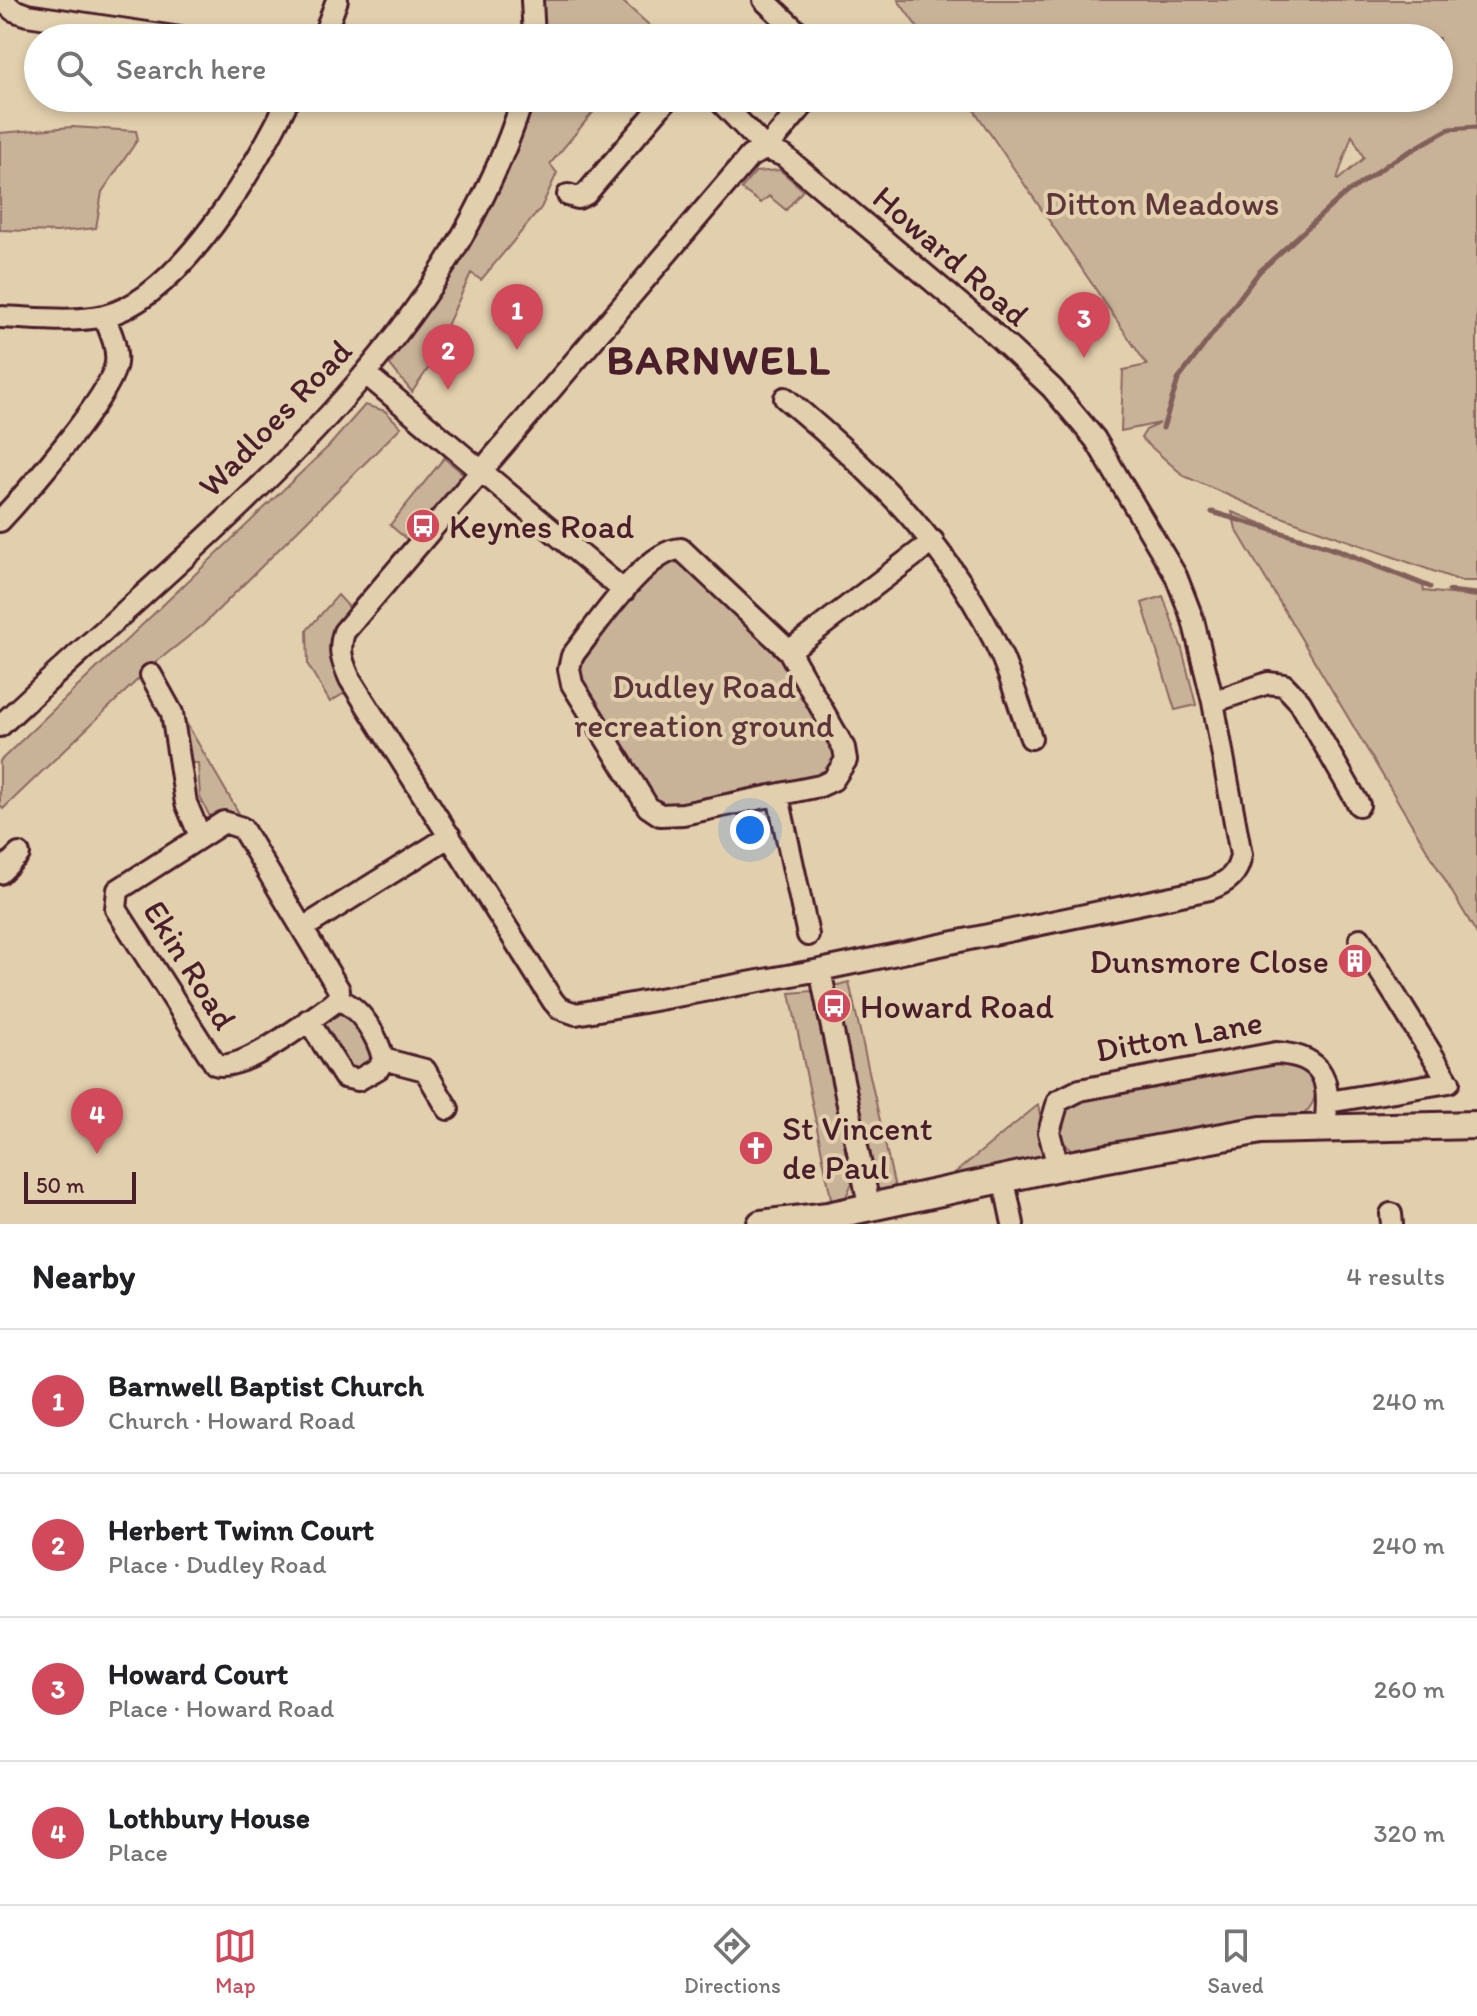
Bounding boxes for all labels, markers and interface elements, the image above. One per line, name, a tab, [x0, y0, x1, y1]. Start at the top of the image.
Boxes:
search box	[24, 24, 1453, 112]
icon: search	[52, 46, 96, 90]
text: Search here	[116, 50, 266, 87]
street label: Howard Road	[864, 177, 1038, 335]
park label: Ditton Meadows	[1045, 183, 1279, 224]
pin: 1	[491, 284, 543, 350]
pin: 3	[1058, 292, 1110, 358]
pin: 2	[422, 324, 474, 390]
street label: Wadloes Road	[189, 330, 361, 506]
district label: BARNWELL	[606, 334, 832, 385]
place label: Keynes Road	[449, 506, 634, 547]
bus stop icon: Keynes Road	[404, 507, 442, 545]
park label: Dudley Road recreation ground	[574, 666, 835, 746]
your location	[730, 810, 770, 850]
street label: Ekin Road	[134, 893, 246, 1038]
place label: Dunsmore Close	[1090, 941, 1329, 982]
building icon: Dunsmore Close	[1336, 942, 1374, 980]
place label: Howard Road	[860, 986, 1054, 1027]
bus stop icon: Howard Road	[815, 987, 853, 1025]
street label: Ditton Lane	[1092, 1001, 1266, 1071]
pin: 4	[71, 1088, 123, 1154]
place label: St Vincent de Paul	[782, 1108, 933, 1188]
church icon: St Vincent de Paul	[737, 1129, 775, 1167]
scale bar	[24, 1168, 136, 1204]
text: 50 m	[36, 1172, 85, 1199]
text: Nearby	[32, 1256, 135, 1297]
text: 4 results	[1346, 1260, 1445, 1292]
text: Barnwell Baptist Church	[108, 1367, 424, 1404]
text: 1	[52, 1385, 64, 1417]
text: 240 m	[1372, 1385, 1445, 1417]
text: Church · Howard Road	[108, 1404, 355, 1436]
text: Herbert Twinn Court	[108, 1511, 374, 1548]
text: 2	[51, 1529, 65, 1561]
text: 240 m	[1372, 1529, 1445, 1561]
text: Place · Dudley Road	[108, 1548, 326, 1580]
text: Howard Court	[108, 1655, 288, 1692]
text: 3	[51, 1673, 65, 1705]
text: 260 m	[1374, 1673, 1445, 1705]
text: Place · Howard Road	[108, 1692, 334, 1724]
text: Lothbury House	[108, 1799, 310, 1836]
text: 4	[50, 1817, 66, 1849]
text: 320 m	[1373, 1817, 1445, 1849]
text: Place	[108, 1836, 168, 1868]
tab: Map	[213, 1924, 257, 1999]
tab: Directions	[684, 1924, 781, 1999]
tab: Saved	[1207, 1924, 1264, 1999]

